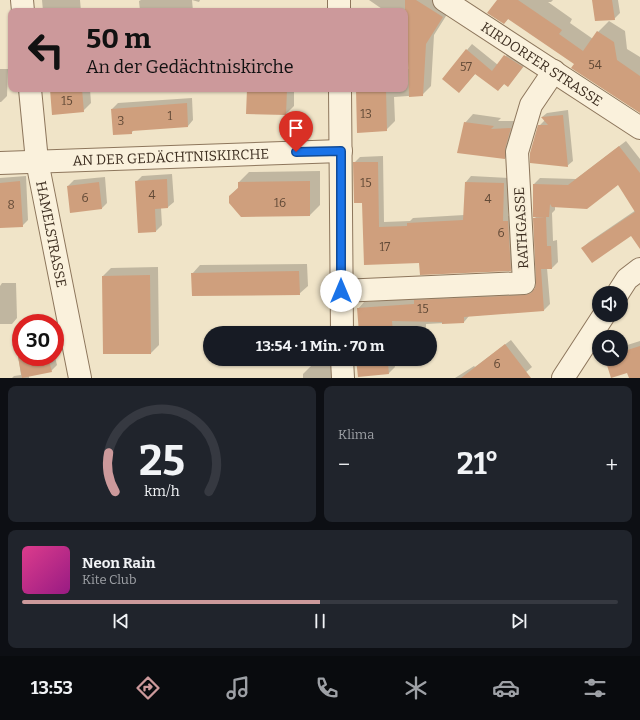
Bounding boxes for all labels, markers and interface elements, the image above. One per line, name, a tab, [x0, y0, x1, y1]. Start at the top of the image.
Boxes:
street label: KIRDORFER STRASSE	[478, 19, 605, 110]
text: 50 m	[86, 22, 151, 55]
icon: left	[20, 24, 72, 76]
text: An der Gedächtniskirche	[86, 56, 294, 78]
house number: 54	[588, 58, 602, 72]
house number: 57	[460, 60, 472, 74]
house number: 15	[61, 94, 73, 108]
house number: 13	[360, 107, 372, 121]
house number: 1	[168, 109, 173, 123]
pin	[279, 111, 313, 152]
house number: 3	[118, 114, 125, 128]
icon: arrive	[285, 117, 307, 139]
street label: AN DER GEDÄCHTNISKIRCHE	[72, 146, 269, 169]
house number: 15	[360, 176, 372, 190]
street label: HAMELSTRASSE	[32, 180, 70, 289]
street label: RATHGASSE	[511, 187, 532, 269]
house number: 4	[148, 188, 156, 202]
house number: 6	[81, 191, 89, 205]
house number: 4	[484, 192, 492, 206]
house number: 16	[274, 196, 286, 210]
house number: 8	[7, 198, 15, 212]
house number: 6	[497, 226, 505, 240]
house number: 17	[380, 240, 390, 254]
position arrow	[320, 270, 362, 312]
map controls	[592, 286, 628, 366]
button: sound	[592, 286, 628, 322]
house number: 15	[417, 302, 429, 316]
speed limit sign: 30	[12, 314, 64, 366]
button: search	[592, 330, 628, 366]
text: 13:54 · 1 Min. · 70 m	[256, 337, 384, 355]
house number: 6	[493, 357, 501, 371]
text: Klima	[338, 427, 374, 442]
text: 25	[139, 436, 185, 486]
text: 21°	[457, 446, 499, 482]
text: −	[338, 451, 350, 478]
text: +	[605, 451, 618, 478]
text: km/h	[144, 483, 180, 500]
text: Neon Rain	[82, 554, 155, 572]
text: Kite Club	[82, 572, 136, 587]
icon: previous	[110, 610, 132, 632]
icon: pause	[309, 610, 331, 632]
icon: next	[508, 610, 530, 632]
icon: directions	[134, 674, 162, 702]
icon: music	[224, 674, 252, 702]
icon: phone	[313, 674, 341, 702]
icon: climate	[402, 674, 430, 702]
icon: car	[492, 674, 520, 702]
icon: filters	[581, 674, 609, 702]
text: 13:53	[31, 677, 73, 699]

